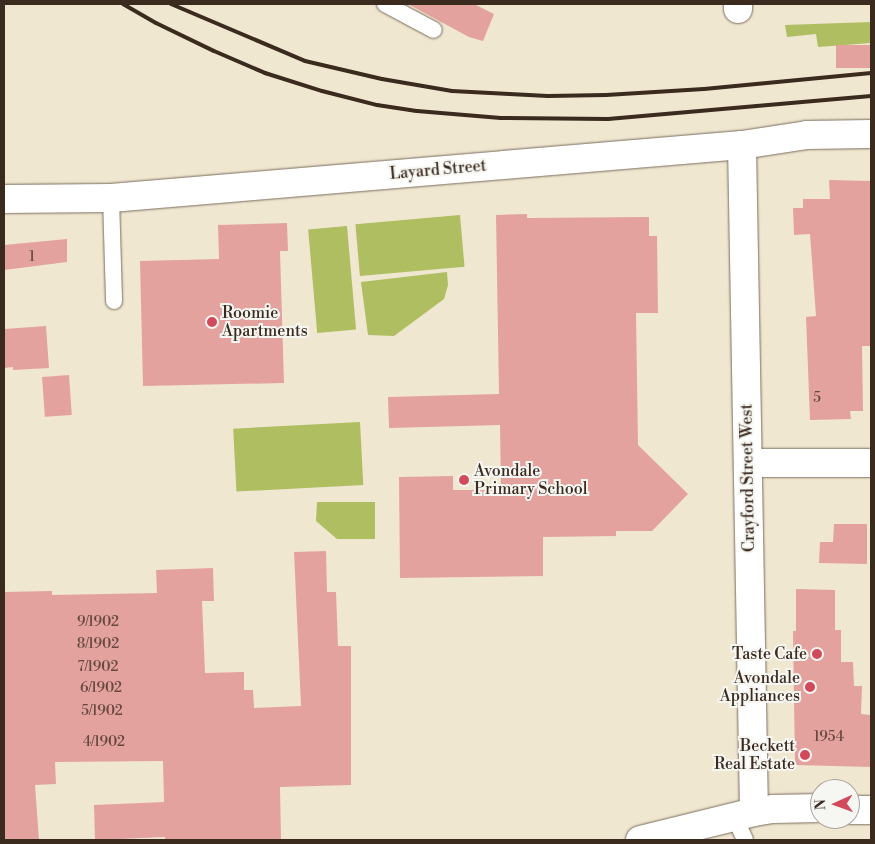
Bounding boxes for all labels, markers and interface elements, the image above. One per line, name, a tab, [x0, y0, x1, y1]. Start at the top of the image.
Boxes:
street label: Layard Street	[389, 156, 487, 184]
house number: 1	[29, 249, 35, 265]
place label: Roomie Apartments	[222, 303, 308, 341]
marker: Roomie Apartments	[206, 316, 218, 328]
house number: 5	[813, 390, 821, 406]
street label: Crayford Street West	[737, 404, 759, 552]
place label: Avondale Primary School	[474, 461, 588, 499]
marker: Avondale Primary School	[458, 474, 470, 486]
house number: 9/1902	[77, 614, 119, 630]
house number: 8/1902	[77, 636, 119, 652]
place label: Taste Cafe	[732, 644, 807, 664]
marker: Taste Cafe	[811, 648, 823, 660]
house number: 7/1902	[78, 659, 118, 675]
place label: Avondale Appliances	[720, 668, 800, 706]
house number: 6/1902	[80, 680, 122, 696]
marker: Avondale Appliances	[804, 681, 816, 693]
house number: 5/1902	[81, 703, 123, 719]
house number: 1954	[814, 729, 844, 745]
house number: 4/1902	[83, 734, 125, 750]
place label: Beckett Real Estate	[714, 736, 795, 774]
marker: Beckett Real Estate	[799, 749, 811, 761]
north arrow	[810, 779, 860, 829]
text: N	[812, 799, 830, 810]

